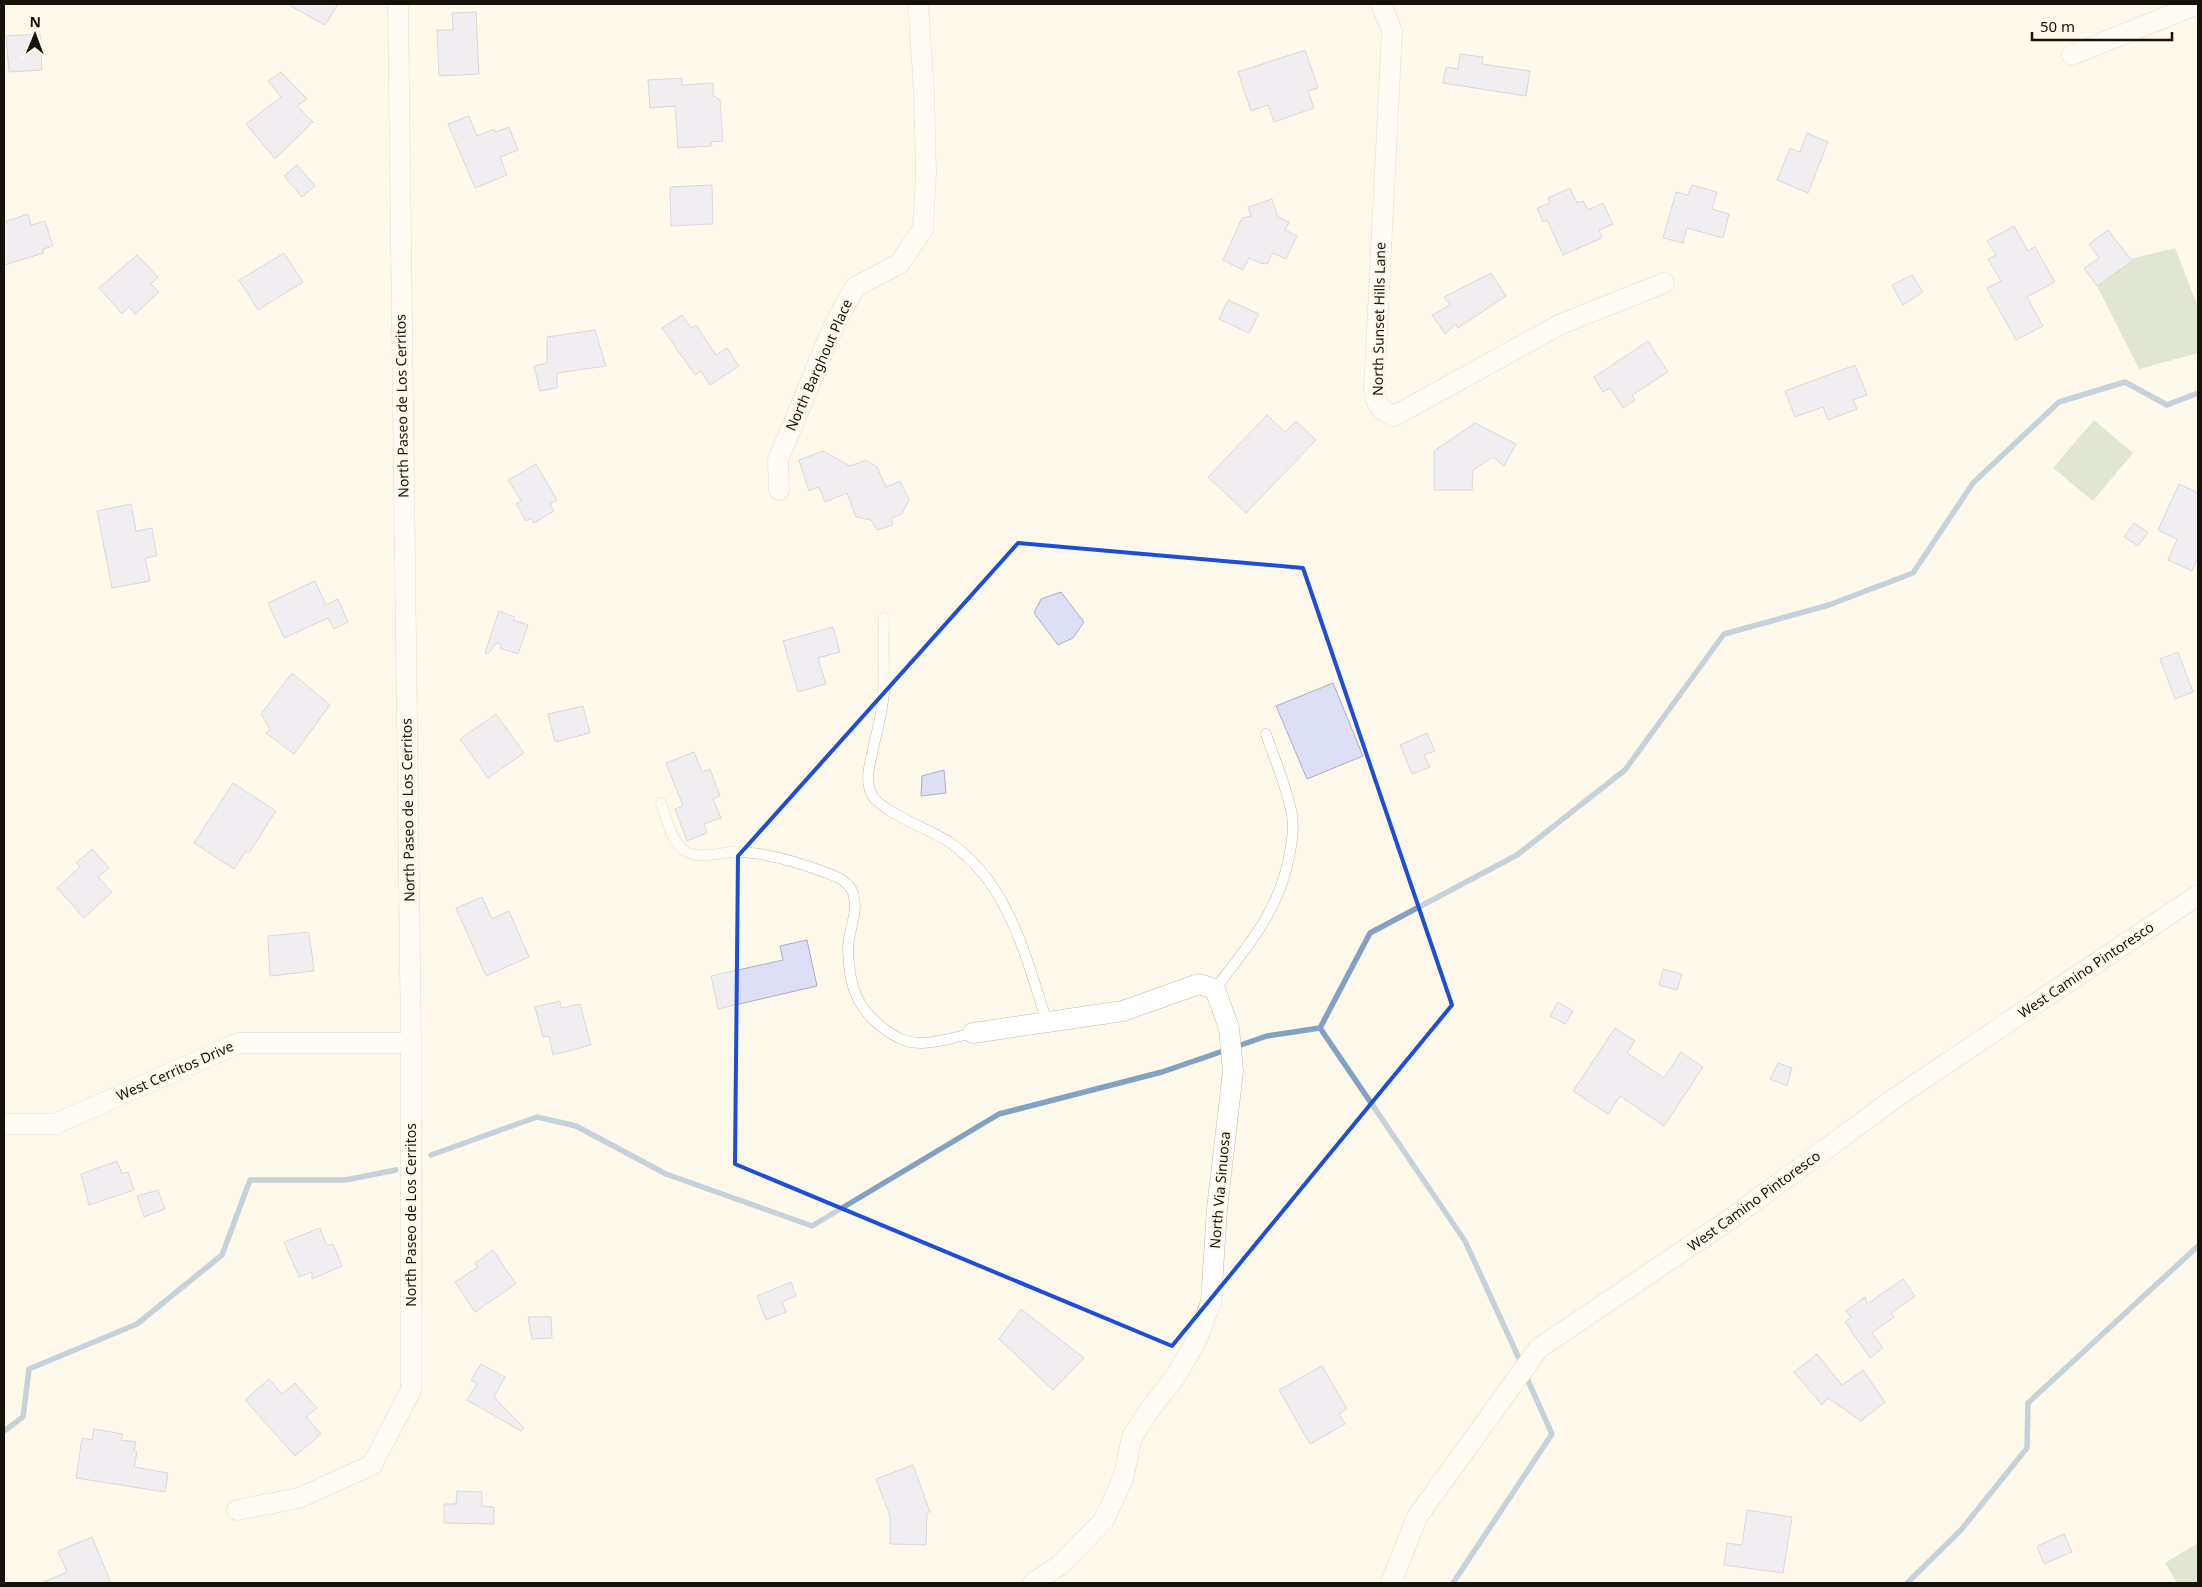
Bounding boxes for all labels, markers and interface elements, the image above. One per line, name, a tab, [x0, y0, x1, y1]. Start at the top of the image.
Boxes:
north arrow	[10, 10, 60, 60]
scale bar	[2032, 10, 2172, 42]
text: N	[29, 12, 41, 31]
text: 50 m	[2040, 16, 2075, 36]
street label: North Sunset Hills Lane	[1368, 242, 1389, 396]
street label: North Barghout Place	[781, 296, 856, 434]
street label: North Paseo de Los Cerritos	[390, 314, 413, 498]
street label: North Paseo de Los Cerritos	[396, 718, 419, 902]
street label: West Camino Pintoresco	[2014, 917, 2157, 1022]
street label: West Cerritos Drive	[113, 1036, 237, 1105]
street label: North Paseo de Los Cerritos	[401, 1123, 420, 1307]
street label: North Via Sinuosa	[1205, 1131, 1234, 1249]
street label: West Camino Pintoresco	[1683, 1146, 1824, 1255]

